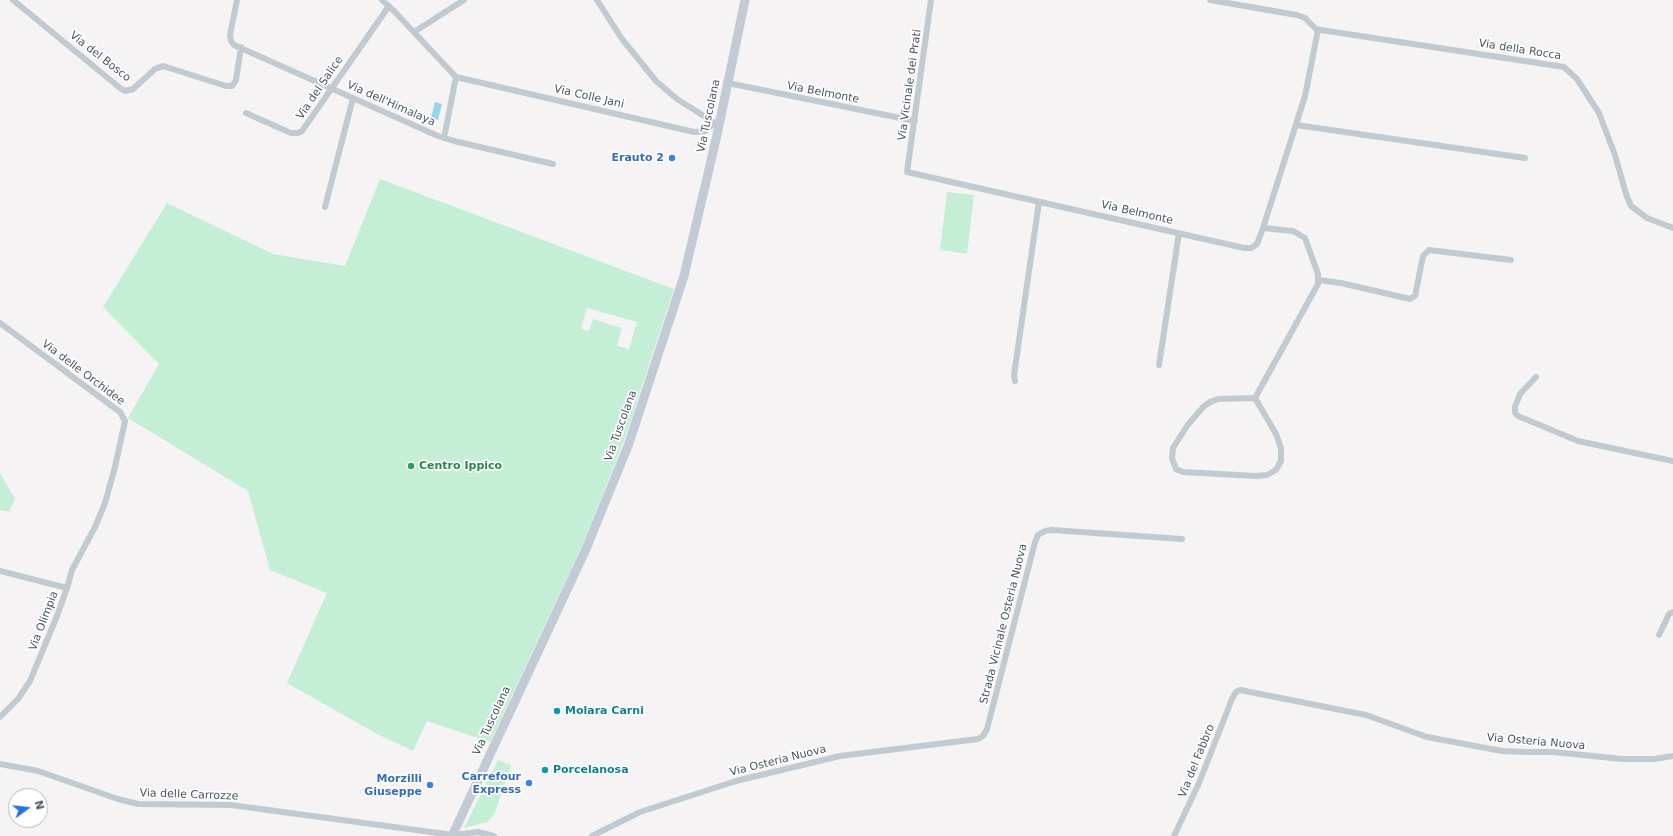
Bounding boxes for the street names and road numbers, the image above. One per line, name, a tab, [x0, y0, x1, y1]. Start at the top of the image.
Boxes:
street label: Via Vicinale dei Prati	[896, 28, 924, 142]
street label: Via del Bosco	[67, 29, 133, 85]
street label: Via della Rocca	[1478, 37, 1562, 63]
street label: Via del Salice	[294, 54, 346, 122]
street label: Via Tuscolana	[695, 78, 723, 154]
street label: Via dell'Himalaya	[345, 79, 437, 129]
street label: Via Belmonte	[786, 80, 860, 106]
street label: Via Colle Jani	[553, 83, 625, 111]
street label: Via Belmonte	[1100, 198, 1174, 228]
street label: Via delle Orchidee	[39, 338, 127, 408]
street label: Via Tuscolana	[602, 389, 640, 463]
street label: Strada Vicinale Osteria Nuova	[978, 542, 1030, 706]
street label: Via Olimpia	[27, 589, 61, 653]
street label: Via Tuscolana	[470, 684, 514, 758]
street label: Via del Fabbro	[1176, 722, 1218, 800]
street label: Via Osteria Nuova	[1486, 731, 1586, 753]
street label: Via Osteria Nuova	[728, 743, 828, 779]
street label: Via delle Carrozze	[139, 787, 239, 803]

